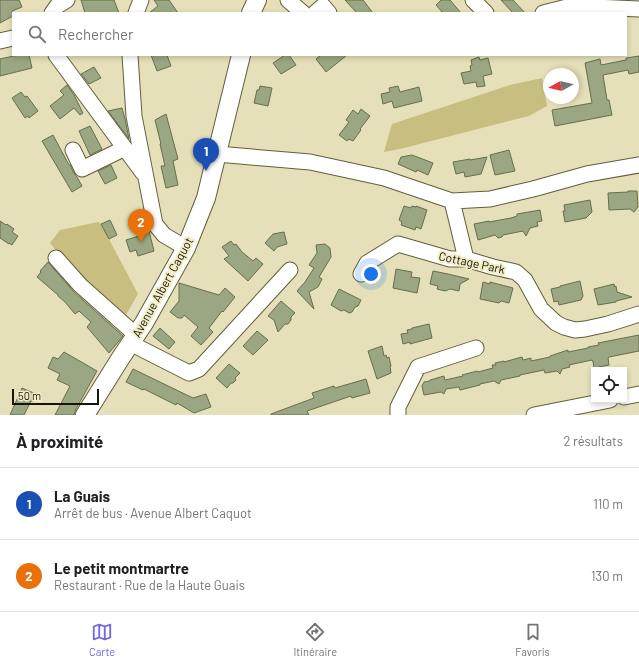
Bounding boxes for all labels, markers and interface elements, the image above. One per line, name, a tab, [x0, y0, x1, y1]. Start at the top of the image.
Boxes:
search box	[12, 12, 627, 56]
icon: search	[26, 23, 48, 45]
text: Rechercher	[58, 25, 134, 43]
north arrow	[543, 68, 579, 104]
pin: 1	[193, 138, 219, 171]
pin: 2	[128, 209, 154, 242]
street label: Avenue Albert Caquot	[129, 235, 195, 339]
street label: Cottage Park	[438, 248, 506, 276]
your location	[361, 264, 381, 284]
map controls	[591, 367, 627, 403]
button: locate	[591, 367, 627, 403]
scale bar	[12, 387, 99, 406]
text: 50 m	[18, 389, 41, 402]
text: À proximité	[16, 431, 103, 451]
text: 2 résultats	[563, 433, 623, 449]
text: La Guais	[54, 487, 110, 505]
text: 1	[27, 496, 31, 512]
text: 110 m	[593, 496, 623, 512]
text: Arrêt de bus · Avenue Albert Caquot	[54, 505, 252, 521]
text: Le petit montmartre	[54, 559, 189, 577]
text: 2	[25, 568, 33, 584]
text: 130 m	[591, 568, 623, 584]
text: Restaurant · Rue de la Haute Guais	[54, 577, 245, 593]
tab: Carte	[89, 621, 115, 658]
tab: Itinéraire	[293, 621, 337, 658]
tab: Favoris	[515, 621, 550, 658]

